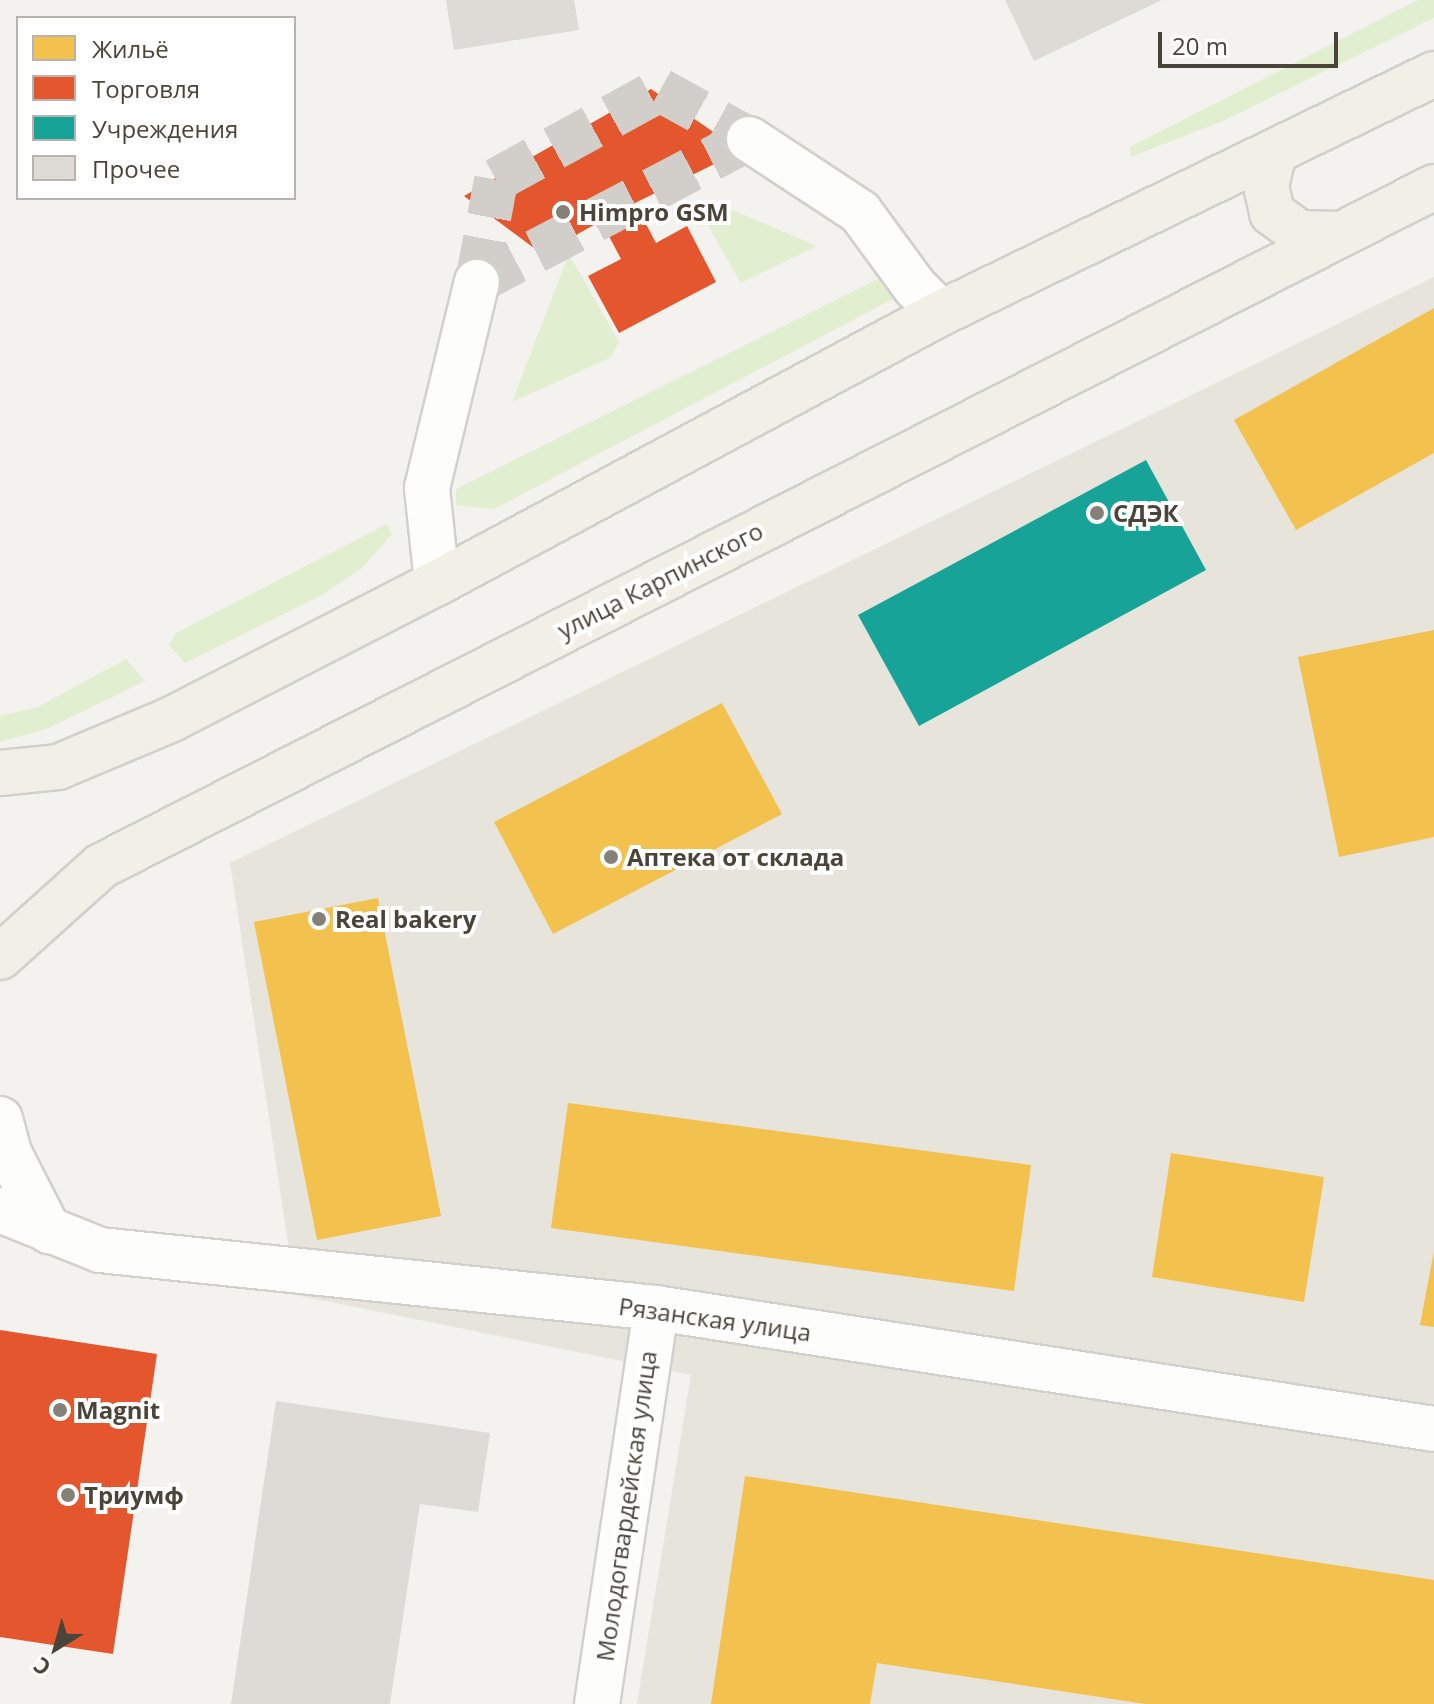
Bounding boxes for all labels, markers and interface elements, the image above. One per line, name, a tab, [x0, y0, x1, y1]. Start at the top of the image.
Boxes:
legend	[16, 16, 296, 200]
scale bar	[1162, 16, 1342, 66]
text: 20 m	[1172, 29, 1228, 62]
text: Жильё	[92, 32, 169, 65]
text: Торговля	[92, 72, 200, 105]
text: Учреждения	[92, 112, 238, 145]
text: Прочее	[92, 152, 180, 185]
place label: Himpro GSM	[579, 198, 729, 226]
marker: Himpro GSM	[554, 203, 572, 221]
place label: СДЭК	[1113, 499, 1179, 527]
marker: СДЭК	[1088, 504, 1106, 522]
street label: улица Карпинского	[552, 516, 768, 644]
place label: Аптека от склада	[627, 843, 844, 871]
marker: Аптека от склада	[602, 848, 620, 866]
place label: Real bakery	[335, 905, 476, 933]
marker: Real bakery	[310, 910, 328, 928]
street label: Рязанская улица	[617, 1291, 813, 1347]
street label: Молодогвардейская улица	[590, 1349, 662, 1663]
place label: Magnit	[76, 1396, 160, 1424]
marker: Magnit	[51, 1401, 69, 1419]
place label: Триумф	[84, 1481, 184, 1509]
marker: Триумф	[59, 1486, 77, 1504]
north arrow	[16, 1608, 96, 1688]
text: С	[27, 1651, 56, 1683]

